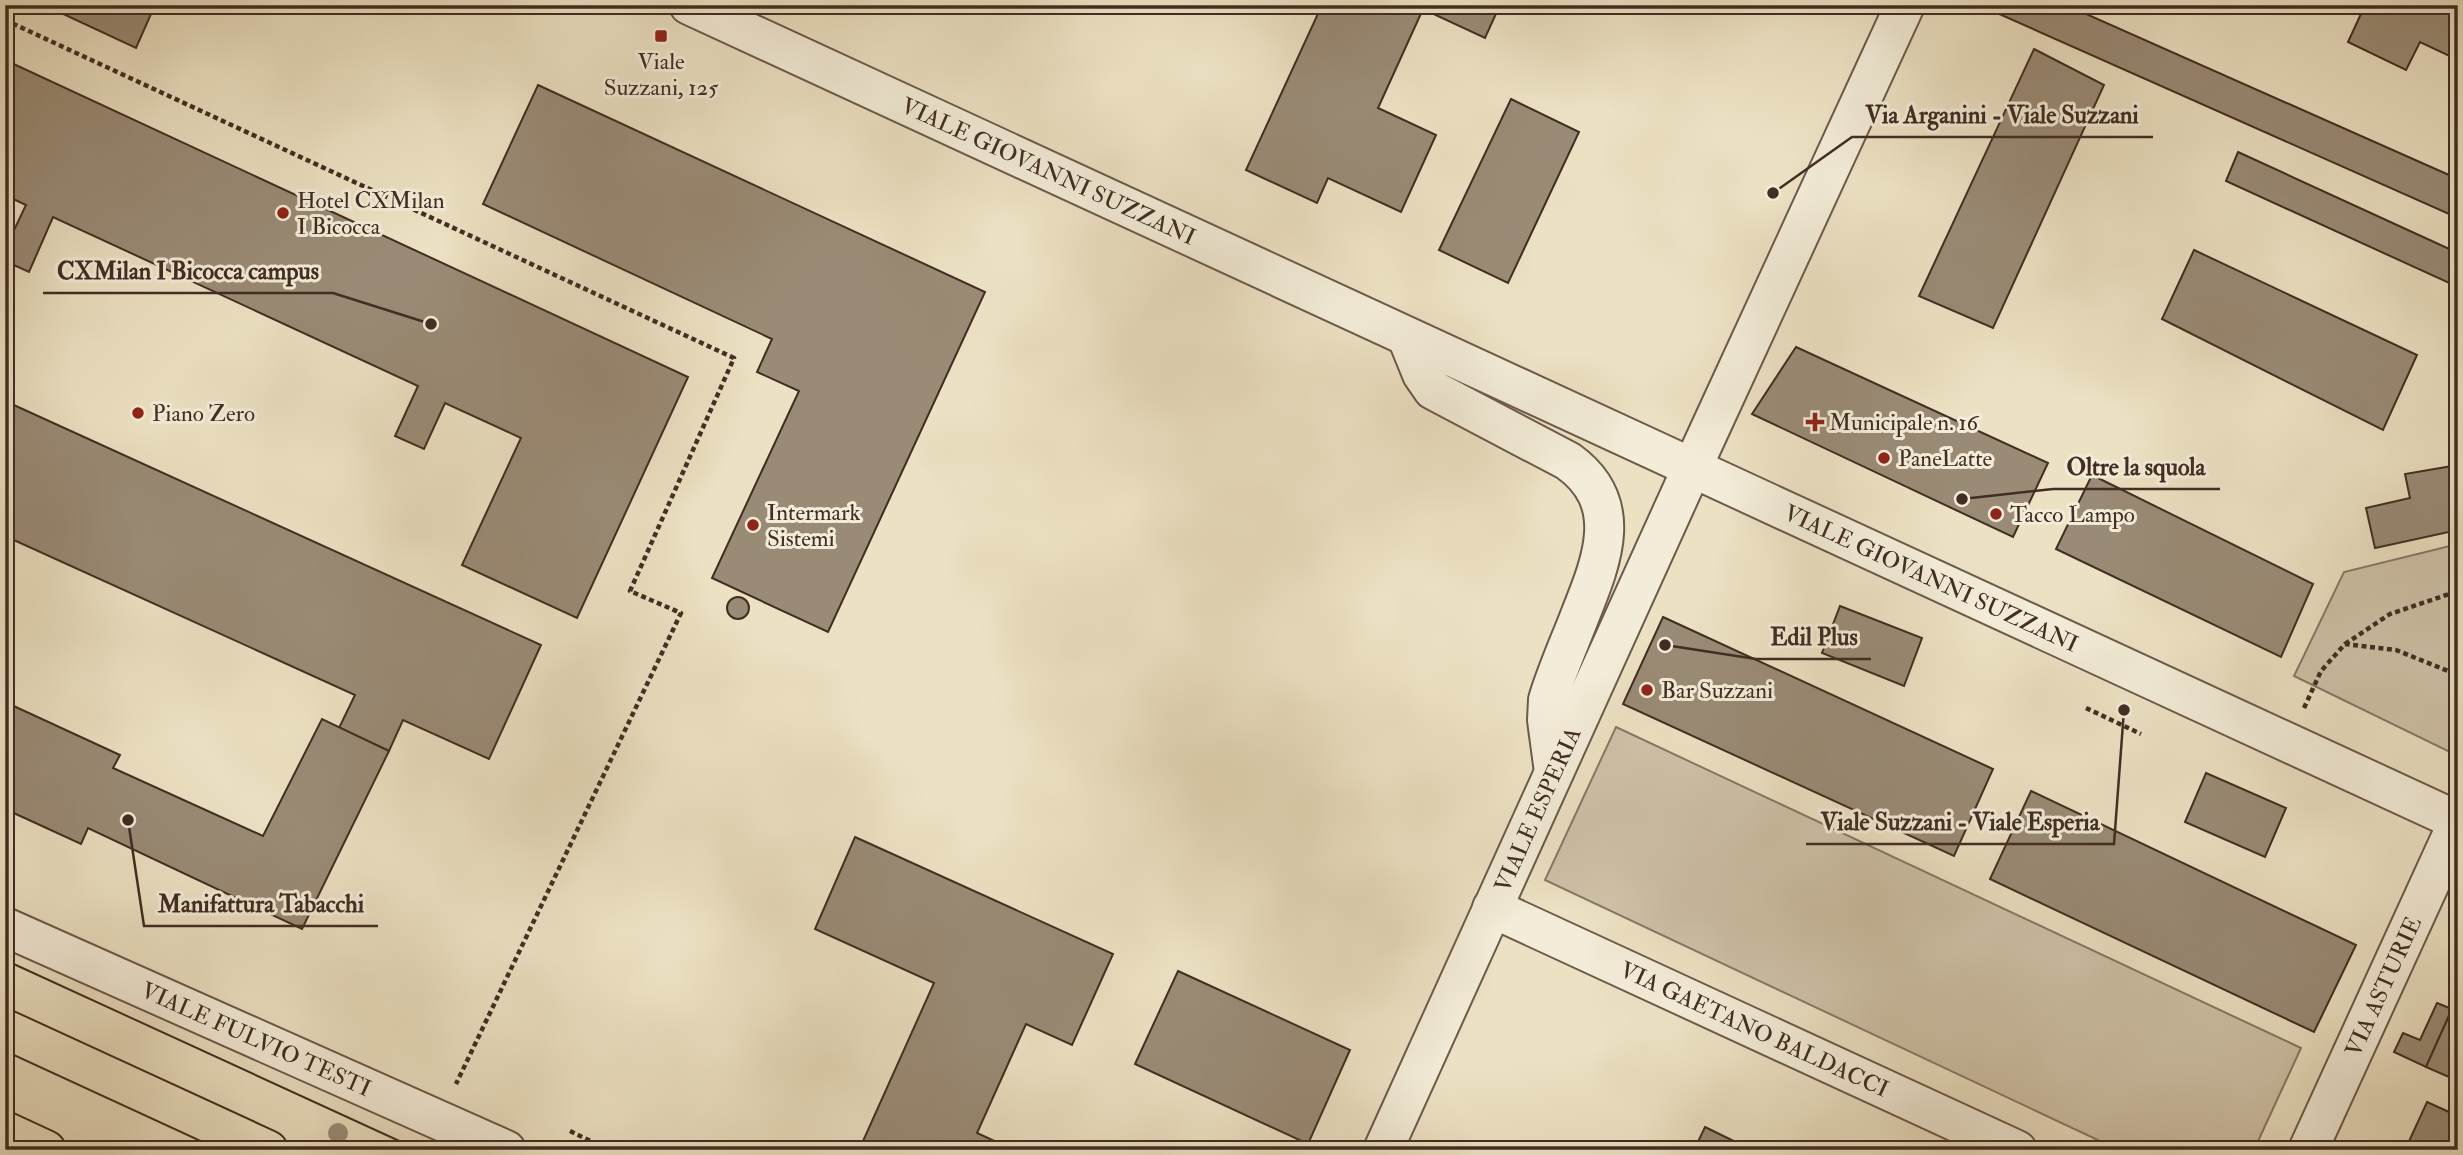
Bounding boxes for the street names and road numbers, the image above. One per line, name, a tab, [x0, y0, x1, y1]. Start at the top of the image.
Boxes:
street label: VIALE GIOVANNI SUZZANI	[897, 90, 1200, 251]
street label: VIALE GIOVANNI SUZZANI	[1779, 498, 2083, 658]
street label: VIALE ESPERIA	[1487, 722, 1587, 896]
street label: VIA ASTURIE	[2338, 912, 2427, 1061]
street label: VIA GAETANO BALDACCI	[1616, 955, 1893, 1103]
street label: VIALE FULVIO TESTI	[137, 975, 376, 1103]

